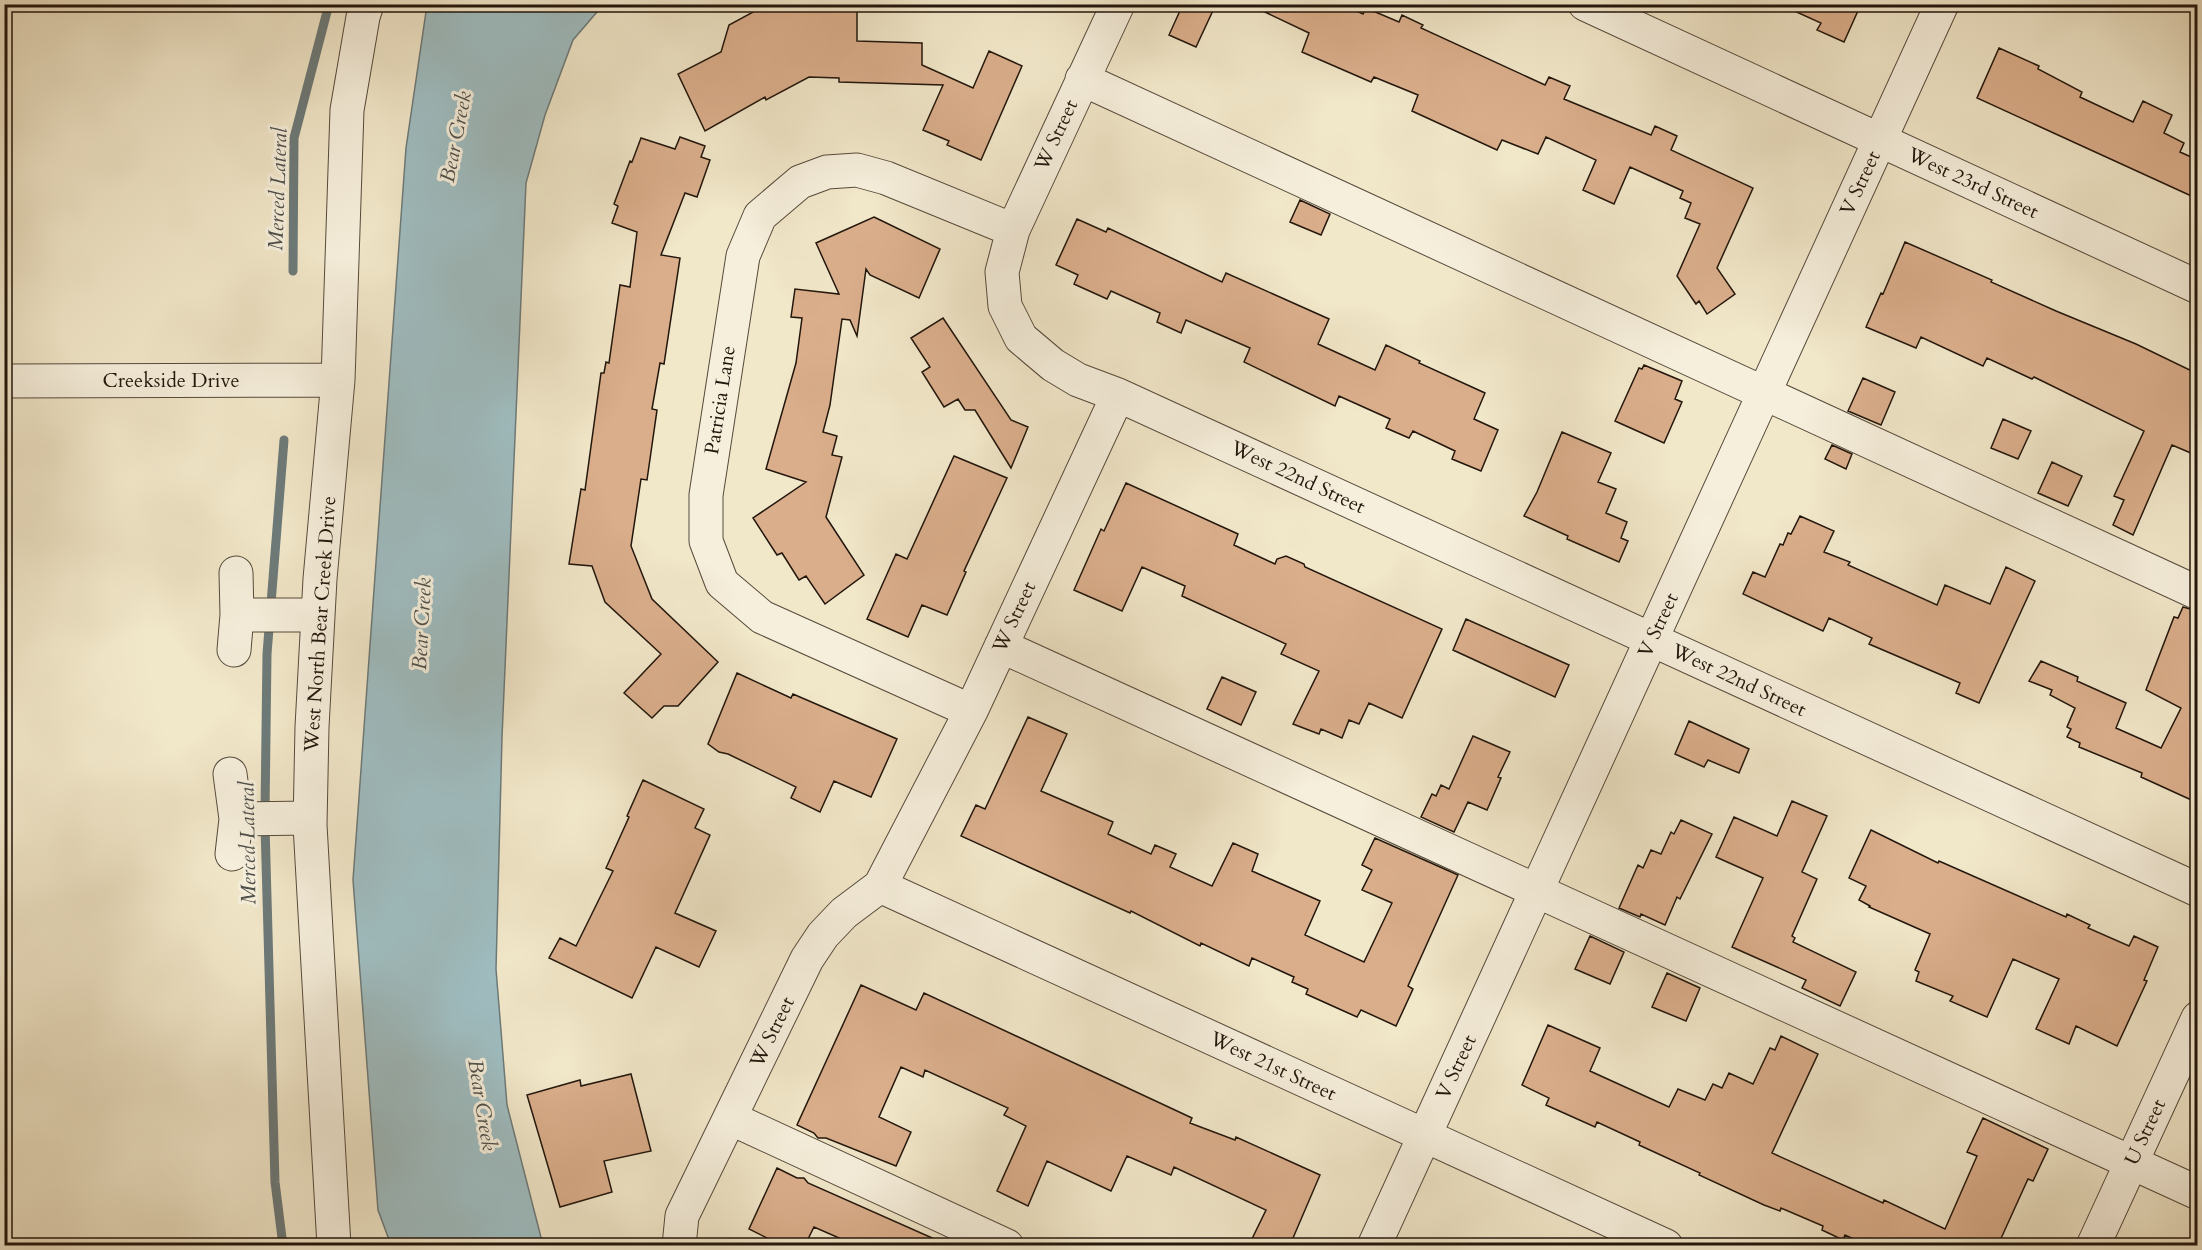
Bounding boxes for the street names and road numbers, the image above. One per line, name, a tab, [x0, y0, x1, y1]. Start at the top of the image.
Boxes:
street label: W Street	[1027, 94, 1084, 176]
street label: West 23rd Street	[1902, 140, 2043, 225]
street label: V Street	[1833, 146, 1887, 220]
street label: Patricia Lane	[698, 344, 742, 456]
street label: Creekside Drive	[102, 367, 240, 394]
street label: West 22nd Street	[1225, 434, 1370, 520]
street label: West North Bear Creek Drive	[298, 495, 342, 754]
street label: W Street	[985, 576, 1042, 658]
street label: V Street	[1631, 588, 1685, 662]
street label: West 22nd Street	[1666, 637, 1811, 723]
street label: W Street	[743, 992, 801, 1073]
street label: West 21st Street	[1205, 1024, 1341, 1107]
street label: V Street	[1429, 1030, 1483, 1104]
street label: U Street	[2118, 1094, 2172, 1169]

